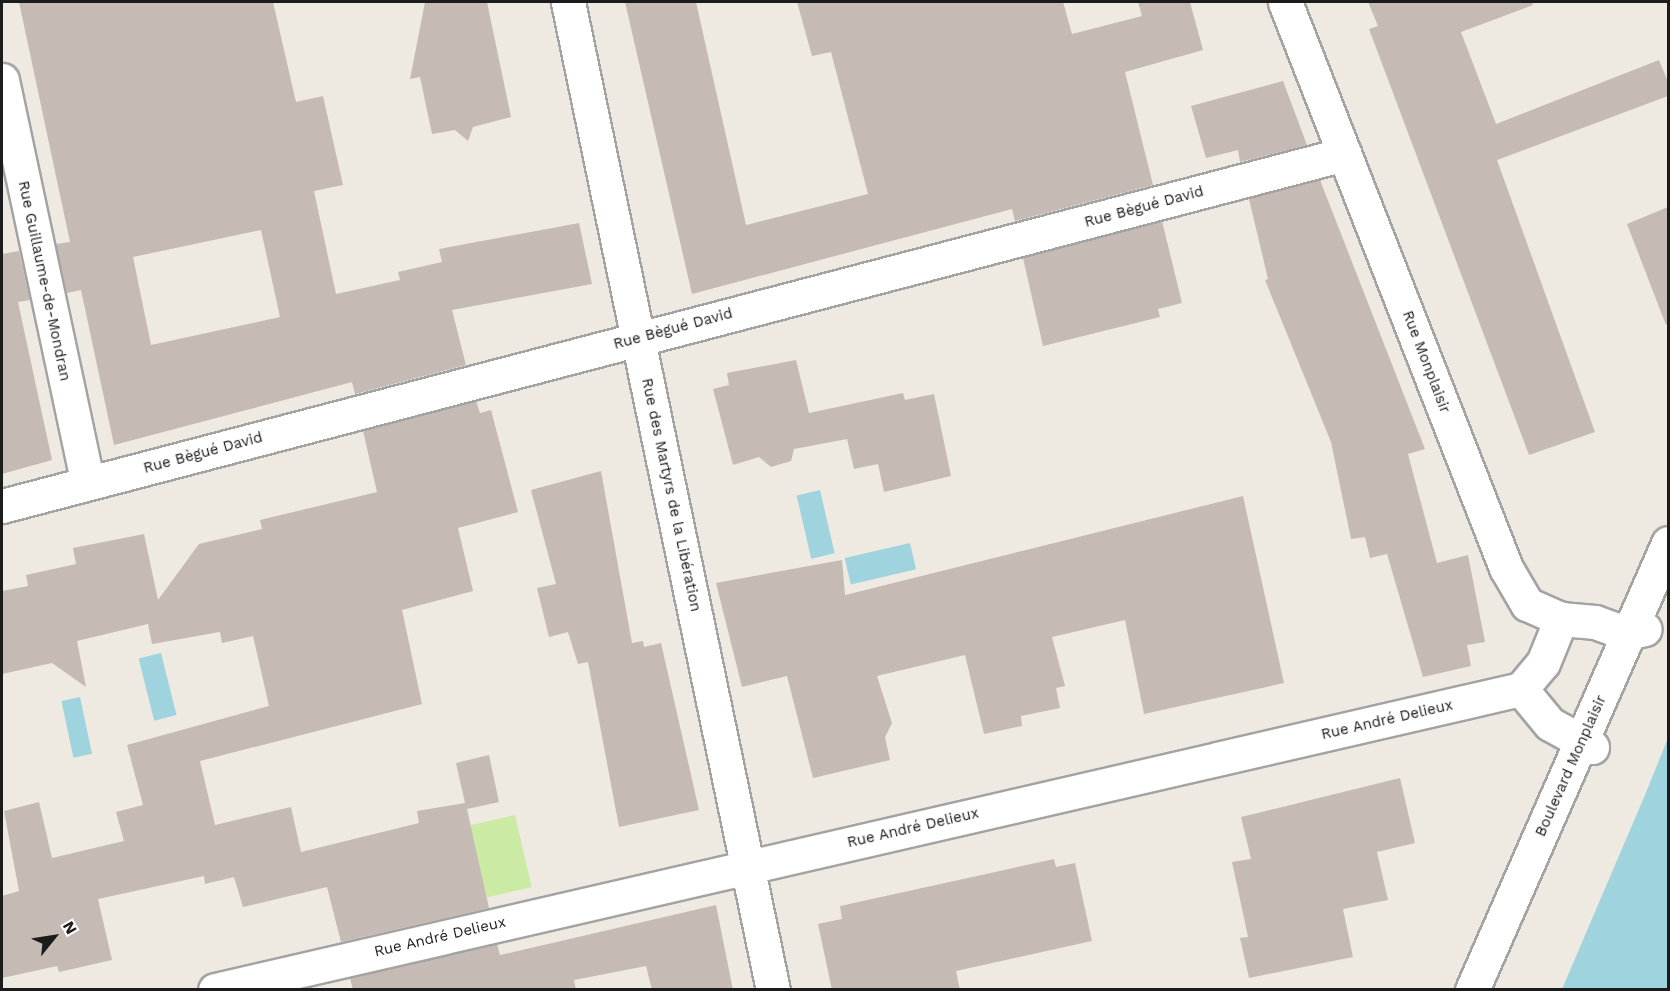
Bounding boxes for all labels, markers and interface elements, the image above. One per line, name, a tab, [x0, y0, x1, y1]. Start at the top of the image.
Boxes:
street label: Rue Guillaume-de-Mondran	[14, 179, 74, 383]
street label: Rue Bègué David	[1082, 182, 1206, 232]
street label: Rue Bègué David	[611, 304, 735, 354]
street label: Rue Monplaisir	[1398, 308, 1454, 416]
street label: Rue des Martyrs de la Libération	[637, 376, 705, 614]
street label: Rue Bègué David	[141, 428, 265, 478]
street label: Boulevard Monplaisir	[1532, 692, 1610, 840]
street label: Rue André Delieux	[1319, 696, 1455, 744]
street label: Rue André Delieux	[845, 804, 981, 852]
north arrow	[24, 907, 84, 967]
street label: Rue André Delieux	[372, 913, 508, 961]
text: N	[59, 918, 81, 938]

